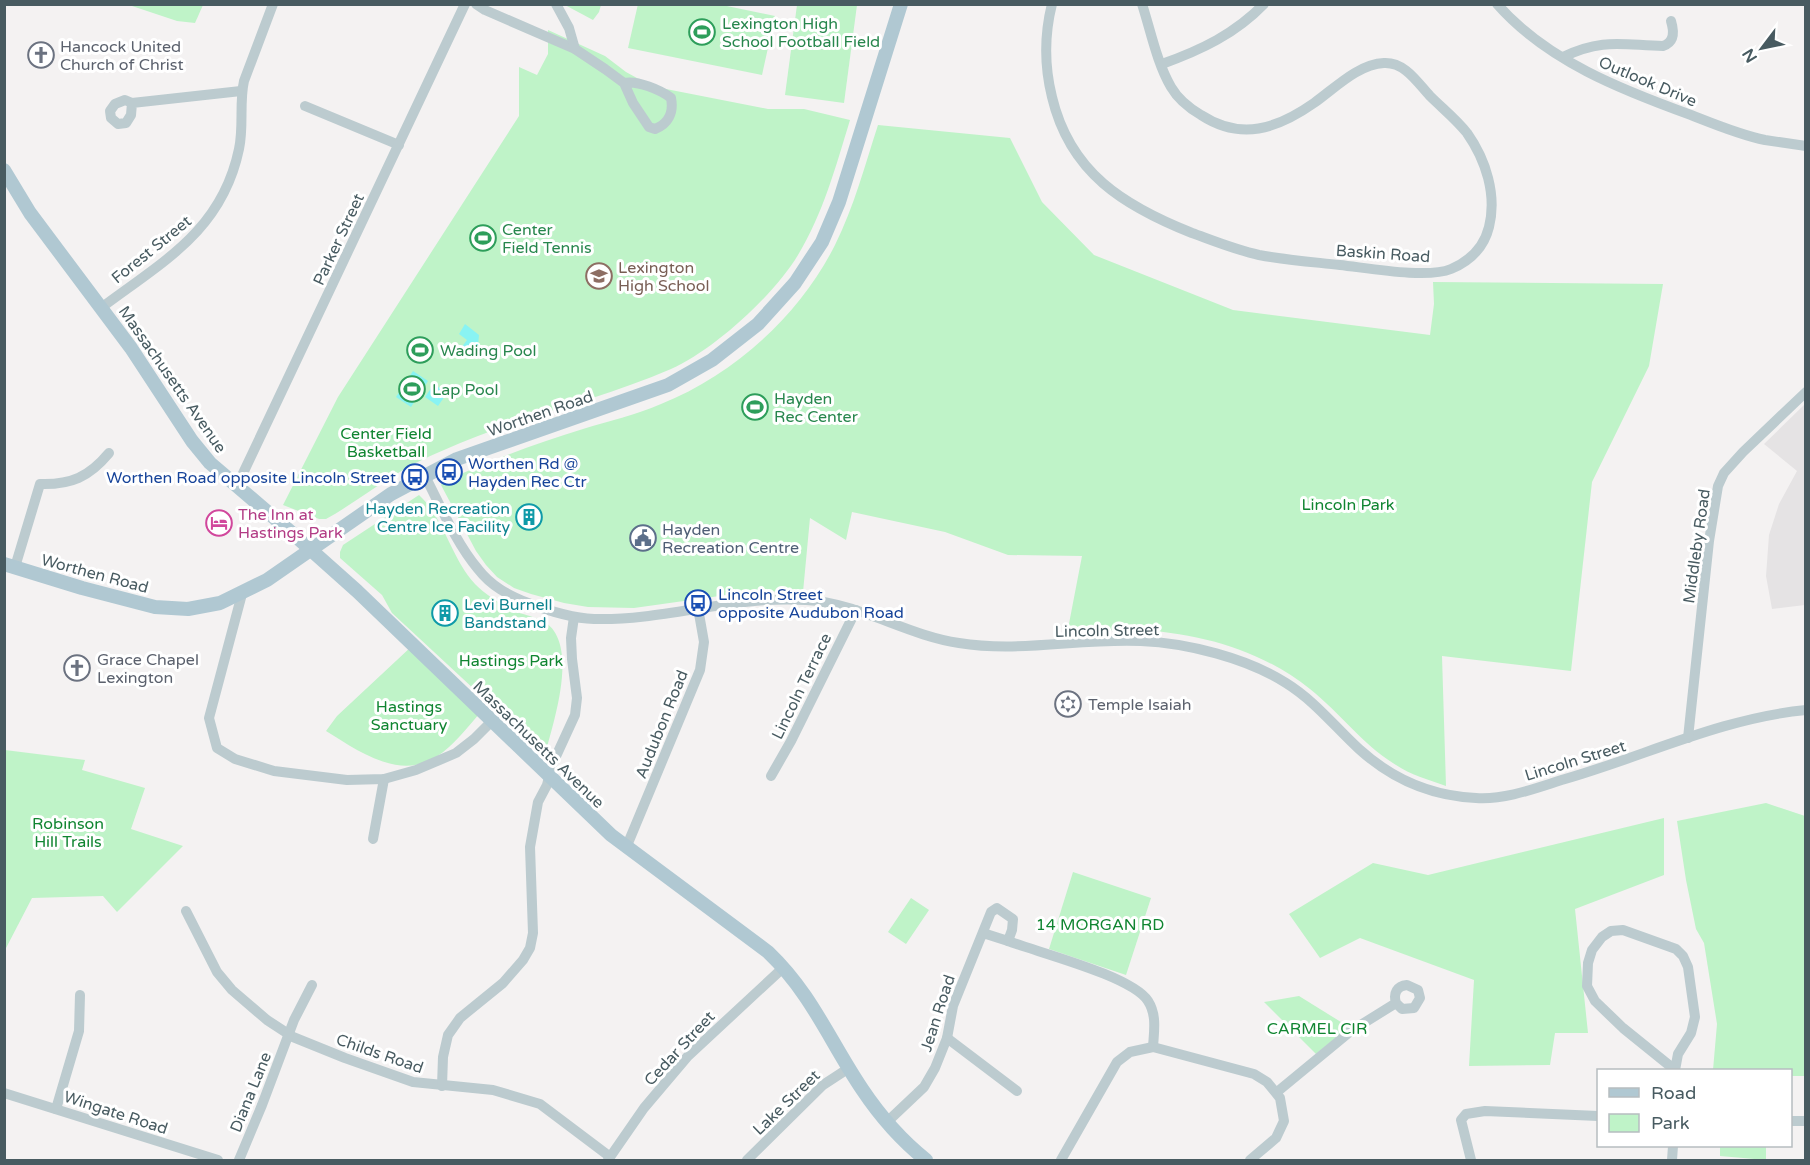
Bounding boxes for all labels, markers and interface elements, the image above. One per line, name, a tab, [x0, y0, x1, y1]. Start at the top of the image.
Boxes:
place label: Lexington High School Football Field	[722, 14, 880, 52]
sports icon: Lexington High School Football Field	[687, 17, 717, 47]
north arrow	[1732, 18, 1792, 78]
place label: Hancock United Church of Christ	[60, 37, 184, 75]
church icon: Hancock United Church of Christ	[26, 40, 56, 70]
text: N	[1738, 45, 1762, 66]
street label: Outlook Drive	[1596, 52, 1700, 112]
street label: Parker Street	[309, 190, 369, 289]
street label: Forest Street	[107, 211, 196, 288]
place label: Center Field Tennis	[502, 220, 592, 258]
sports icon: Center Field Tennis	[468, 223, 498, 253]
street label: Baskin Road	[1335, 241, 1431, 267]
place label: Lexington High School	[618, 258, 709, 296]
school or university icon: Lexington High School	[584, 261, 614, 291]
street label: Massachusetts Avenue	[114, 302, 231, 457]
sports icon: Wading Pool	[405, 335, 435, 365]
place label: Wading Pool	[440, 341, 537, 361]
sports icon: Lap Pool	[397, 374, 427, 404]
place label: Lap Pool	[432, 380, 498, 400]
street label: Worthen Road	[485, 387, 596, 441]
place label: Hayden Rec Center	[774, 389, 859, 427]
sports icon: Hayden Rec Center	[740, 392, 770, 422]
park label: Center Field Basketball	[340, 424, 432, 462]
place label: Worthen Rd @ Hayden Rec Ctr	[468, 454, 588, 492]
bus stop icon: Worthen Rd @ Hayden Rec Ctr	[434, 457, 464, 487]
bus stop icon: Worthen Road opposite Lincoln Street	[400, 462, 430, 492]
place label: Worthen Road opposite Lincoln Street	[106, 468, 396, 488]
street label: Middleby Road	[1679, 488, 1715, 605]
park label: Lincoln Park	[1301, 495, 1395, 515]
place label: Hayden Recreation Centre Ice Facility	[365, 499, 510, 537]
building icon: Hayden Recreation Centre Ice Facility	[514, 502, 544, 532]
place label: The Inn at Hastings Park	[238, 505, 343, 543]
hotel icon: The Inn at Hastings Park	[204, 508, 234, 538]
place label: Hayden Recreation Centre	[662, 520, 799, 558]
public building icon: Hayden Recreation Centre	[628, 523, 658, 553]
street label: Worthen Road	[39, 550, 151, 598]
place label: Lincoln Street opposite Audubon Road	[718, 585, 904, 623]
bus stop icon: Lincoln Street opposite Audubon Road	[683, 588, 713, 618]
place label: Levi Burnell Bandstand	[464, 595, 552, 633]
building icon: Levi Burnell Bandstand	[430, 598, 460, 628]
street label: Lincoln Street	[1054, 620, 1160, 642]
street label: Lincoln Terrace	[768, 630, 836, 743]
place label: Grace Chapel Lexington	[97, 650, 199, 688]
park label: Hastings Park	[459, 651, 564, 671]
church icon: Grace Chapel Lexington	[62, 653, 92, 683]
street label: Audubon Road	[631, 667, 693, 782]
street label: Massachusetts Avenue	[468, 677, 608, 813]
synagogue icon: Temple Isaiah	[1053, 689, 1083, 719]
place label: Temple Isaiah	[1088, 695, 1192, 715]
park label: Hastings Sanctuary	[371, 697, 448, 735]
street label: Lincoln Street	[1522, 736, 1628, 786]
park label: Robinson Hill Trails	[32, 814, 104, 852]
park label: 14 MORGAN RD	[1036, 915, 1164, 935]
street label: Jean Road	[916, 972, 960, 1054]
street label: Cedar Street	[640, 1007, 719, 1090]
park label: CARMEL CIR	[1267, 1019, 1367, 1039]
street label: Childs Road	[333, 1030, 426, 1078]
street label: Diana Lane	[226, 1049, 276, 1135]
street label: Lake Street	[749, 1066, 824, 1140]
legend	[1597, 1069, 1792, 1147]
text: Road	[1651, 1082, 1696, 1104]
street label: Wingate Road	[61, 1087, 170, 1139]
text: Park	[1651, 1112, 1690, 1134]

